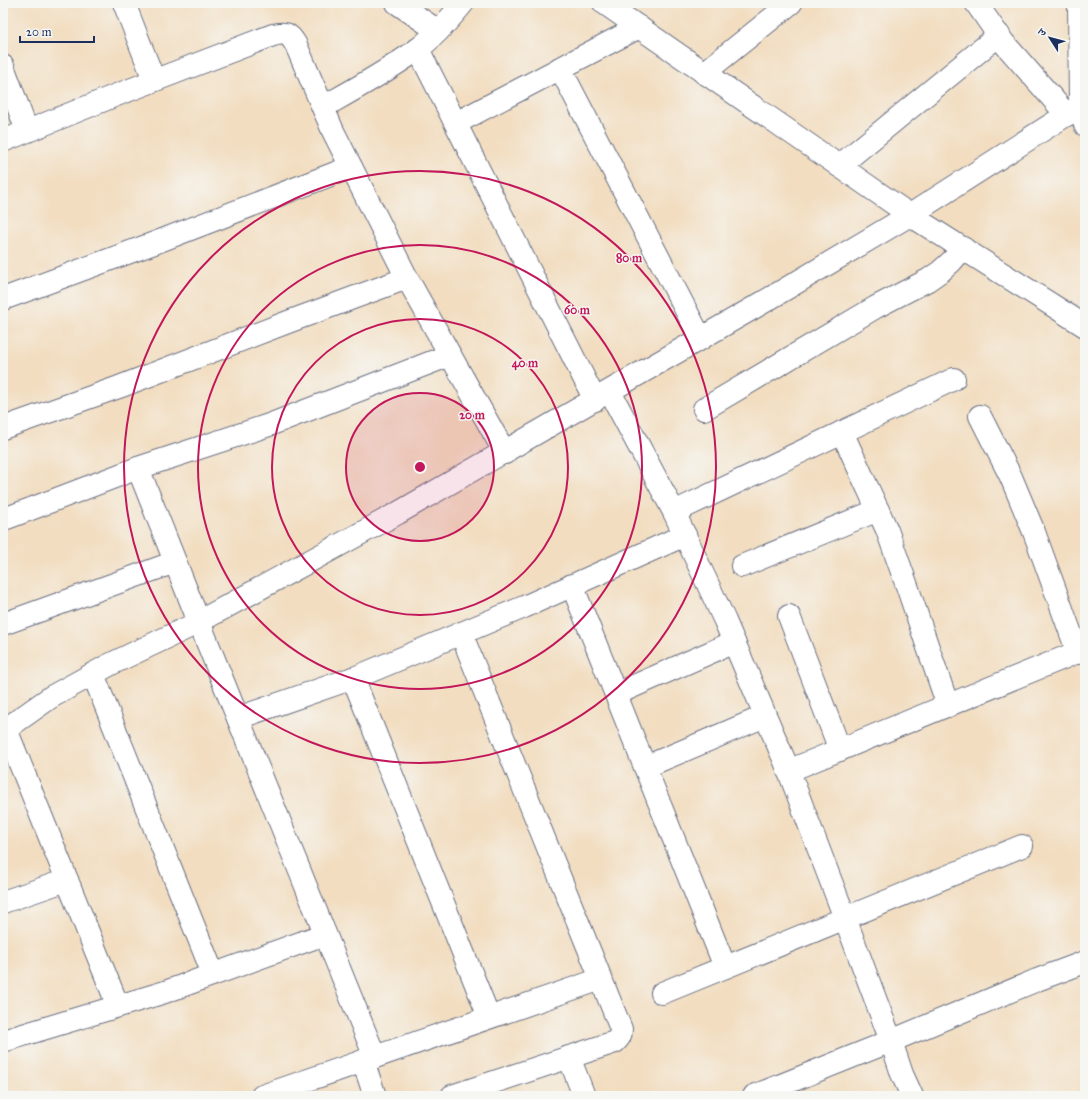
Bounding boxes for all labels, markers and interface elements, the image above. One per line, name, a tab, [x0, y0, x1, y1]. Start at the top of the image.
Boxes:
scale bar	[20, 18, 94, 44]
north arrow	[1030, 18, 1070, 58]
text: 20 m	[26, 25, 52, 39]
text: उ	[1035, 25, 1050, 39]
text: 80 m	[616, 251, 643, 265]
text: 60 m	[564, 303, 591, 317]
text: 40 m	[512, 356, 539, 371]
text: 20 m	[459, 408, 486, 422]
centre of rings	[413, 460, 427, 474]

